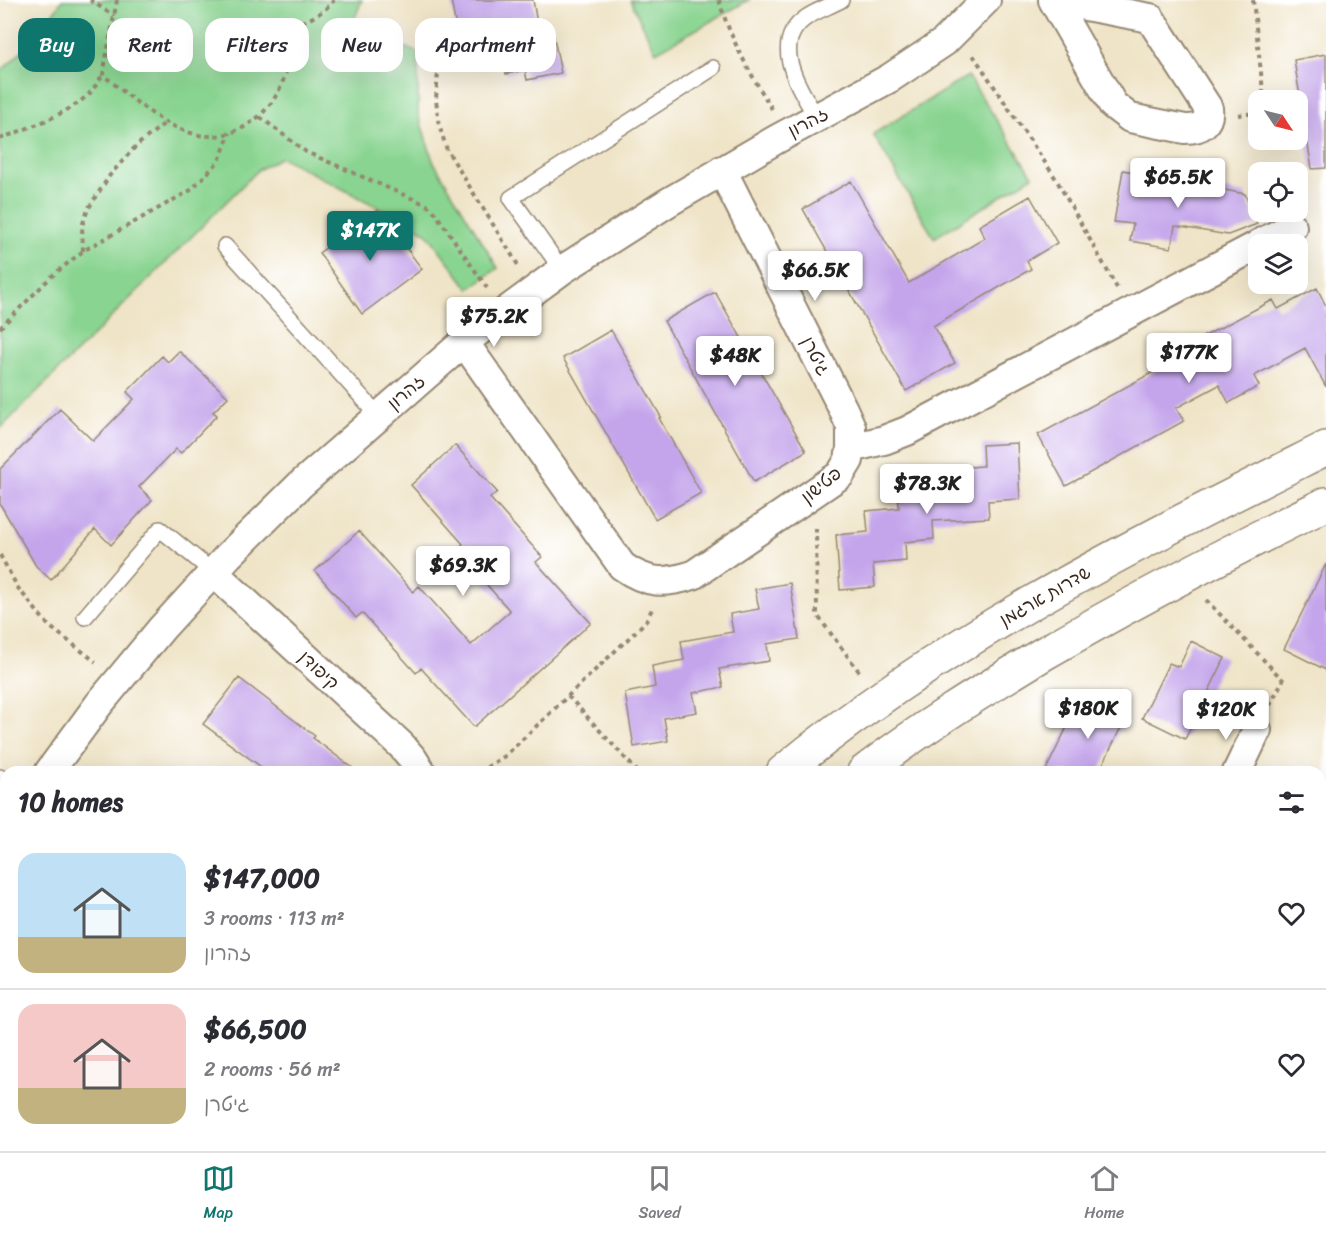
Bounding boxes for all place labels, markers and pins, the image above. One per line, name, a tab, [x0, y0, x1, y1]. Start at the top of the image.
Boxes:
pin: $65.5K	[1129, 158, 1227, 209]
pin: $147K	[328, 211, 412, 262]
pin: $66.5K	[766, 251, 864, 302]
pin: $75.2K	[445, 297, 543, 348]
pin: $177K	[1147, 333, 1231, 384]
pin: $48K	[699, 336, 771, 387]
pin: $78.3K	[878, 464, 976, 515]
pin: $69.3K	[414, 546, 512, 597]
pin: $180K	[1046, 689, 1130, 740]
pin: $120K	[1184, 690, 1268, 741]

